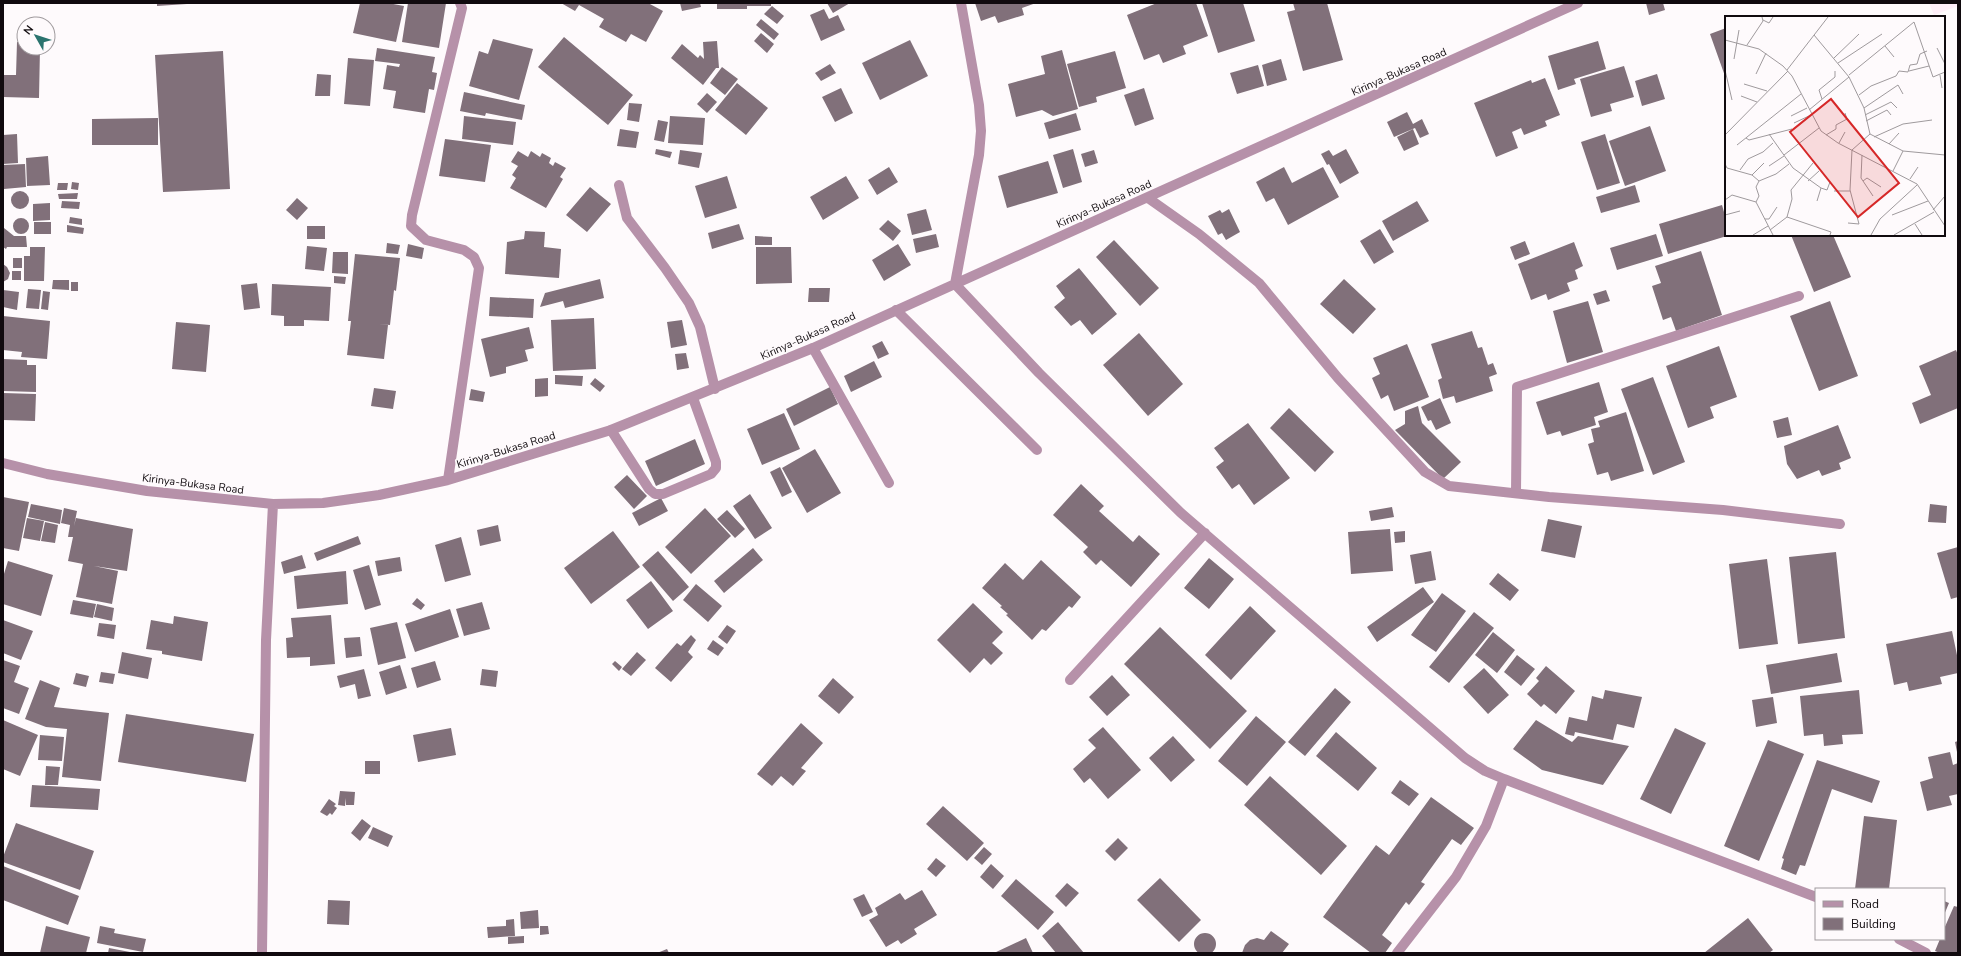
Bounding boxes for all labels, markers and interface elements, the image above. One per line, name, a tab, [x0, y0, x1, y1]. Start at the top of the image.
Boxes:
north arrow	[16, 16, 56, 56]
inset map	[1725, 16, 1945, 236]
text: N	[20, 22, 37, 38]
street label: Kirinya-Bukasa Road	[1349, 44, 1449, 100]
street label: Kirinya-Bukasa Road	[1054, 176, 1154, 232]
street label: Kirinya-Bukasa Road	[758, 308, 858, 364]
street label: Kirinya-Bukasa Road	[455, 428, 557, 472]
street label: Kirinya-Bukasa Road	[141, 470, 245, 498]
legend	[1815, 888, 1945, 940]
text: Road	[1851, 896, 1879, 912]
text: Building	[1851, 916, 1896, 932]

